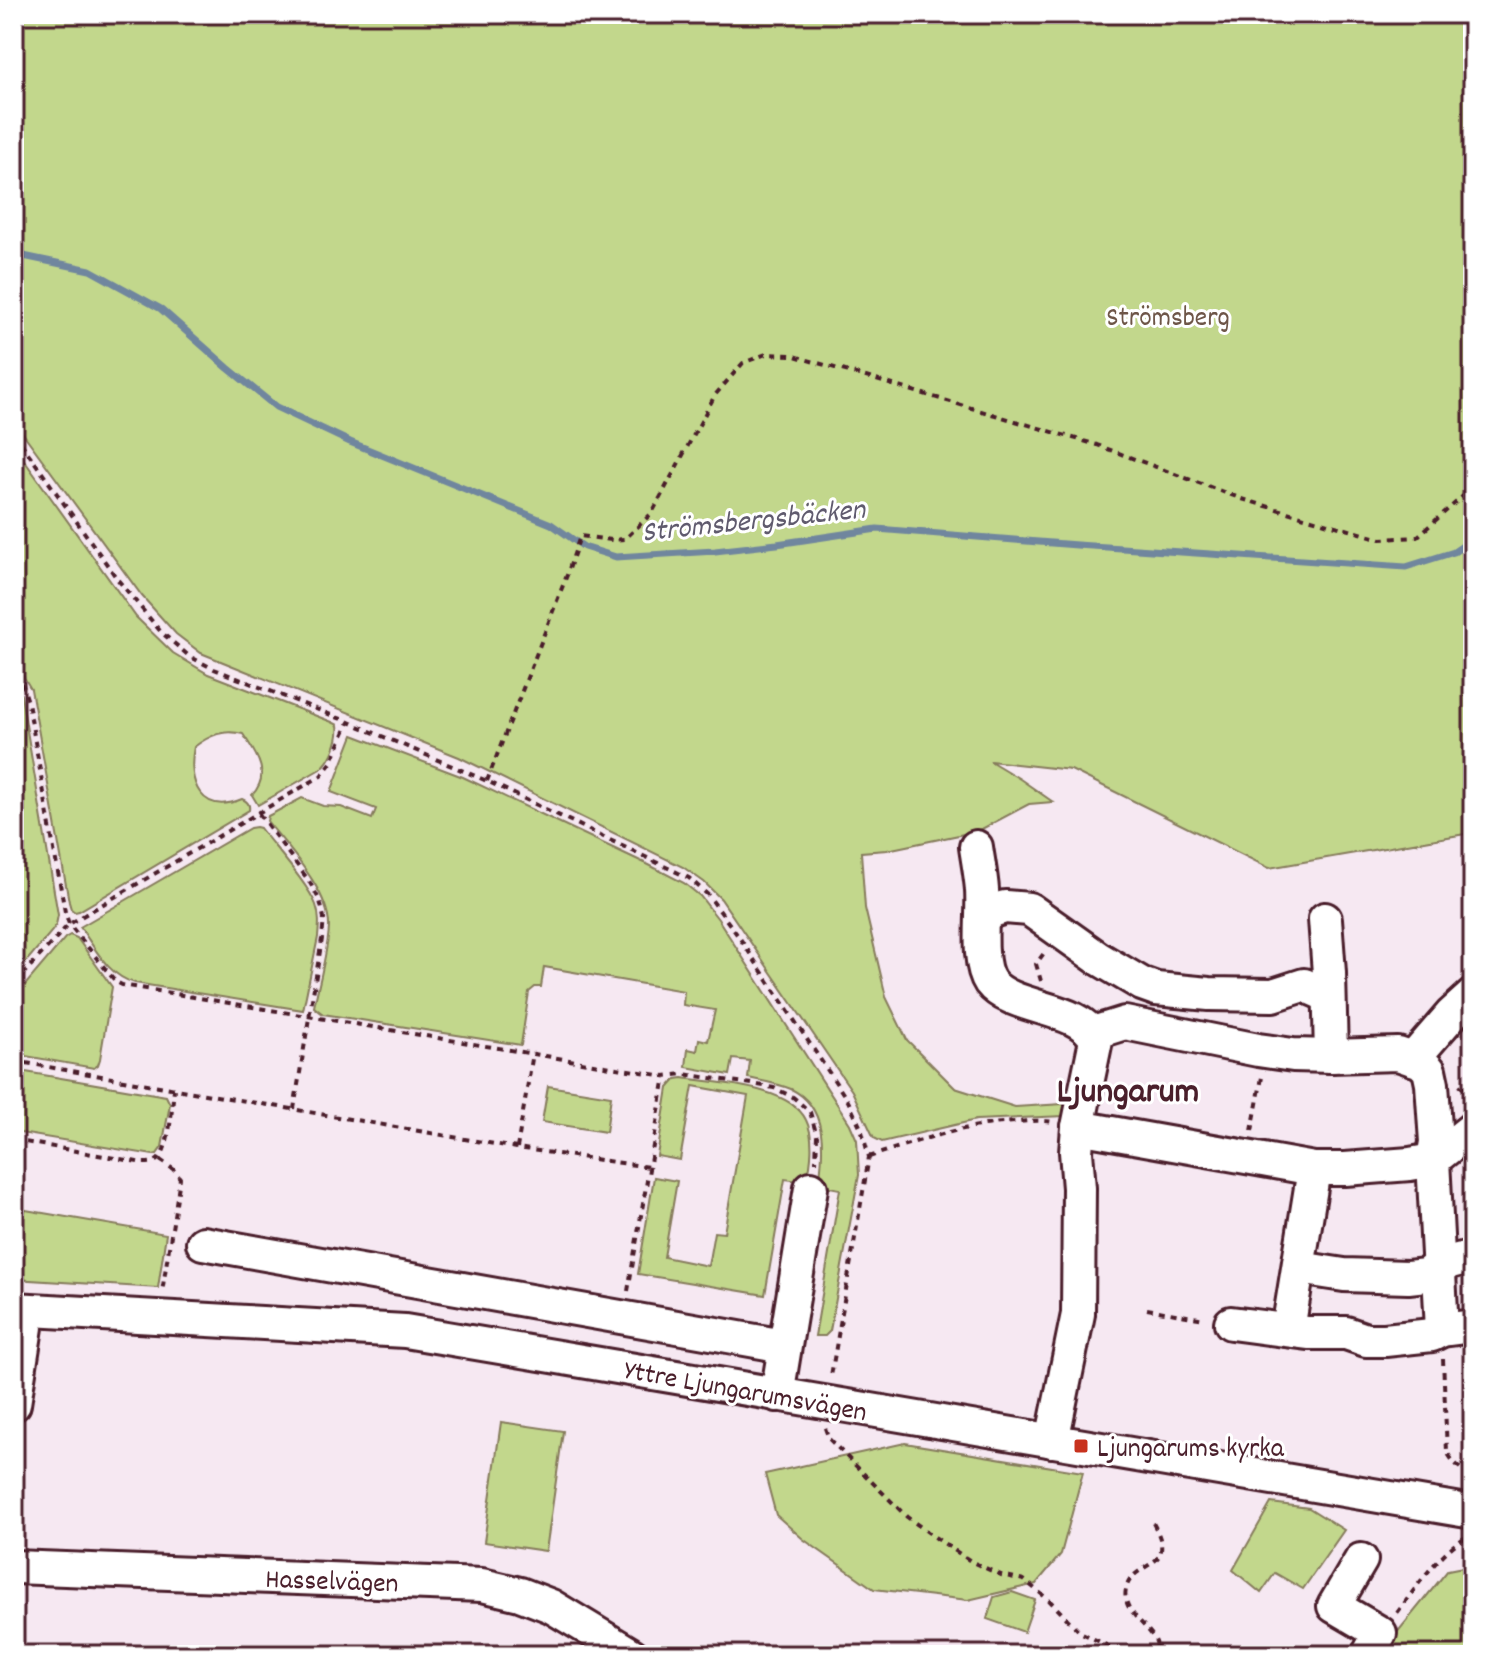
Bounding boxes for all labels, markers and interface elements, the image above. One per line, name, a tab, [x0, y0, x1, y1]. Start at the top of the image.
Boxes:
park label: Strömsberg	[1106, 300, 1230, 340]
water label: Strömsbergsbäcken	[640, 490, 868, 557]
district label: Ljungarum	[1057, 1068, 1199, 1120]
street label: Yttre Ljungarumsvägen	[621, 1353, 870, 1435]
place label: Ljungarums kyrka	[1097, 1431, 1285, 1471]
marker: Ljungarums kyrka	[1072, 1437, 1090, 1455]
street label: Hasselvägen	[265, 1562, 399, 1606]

